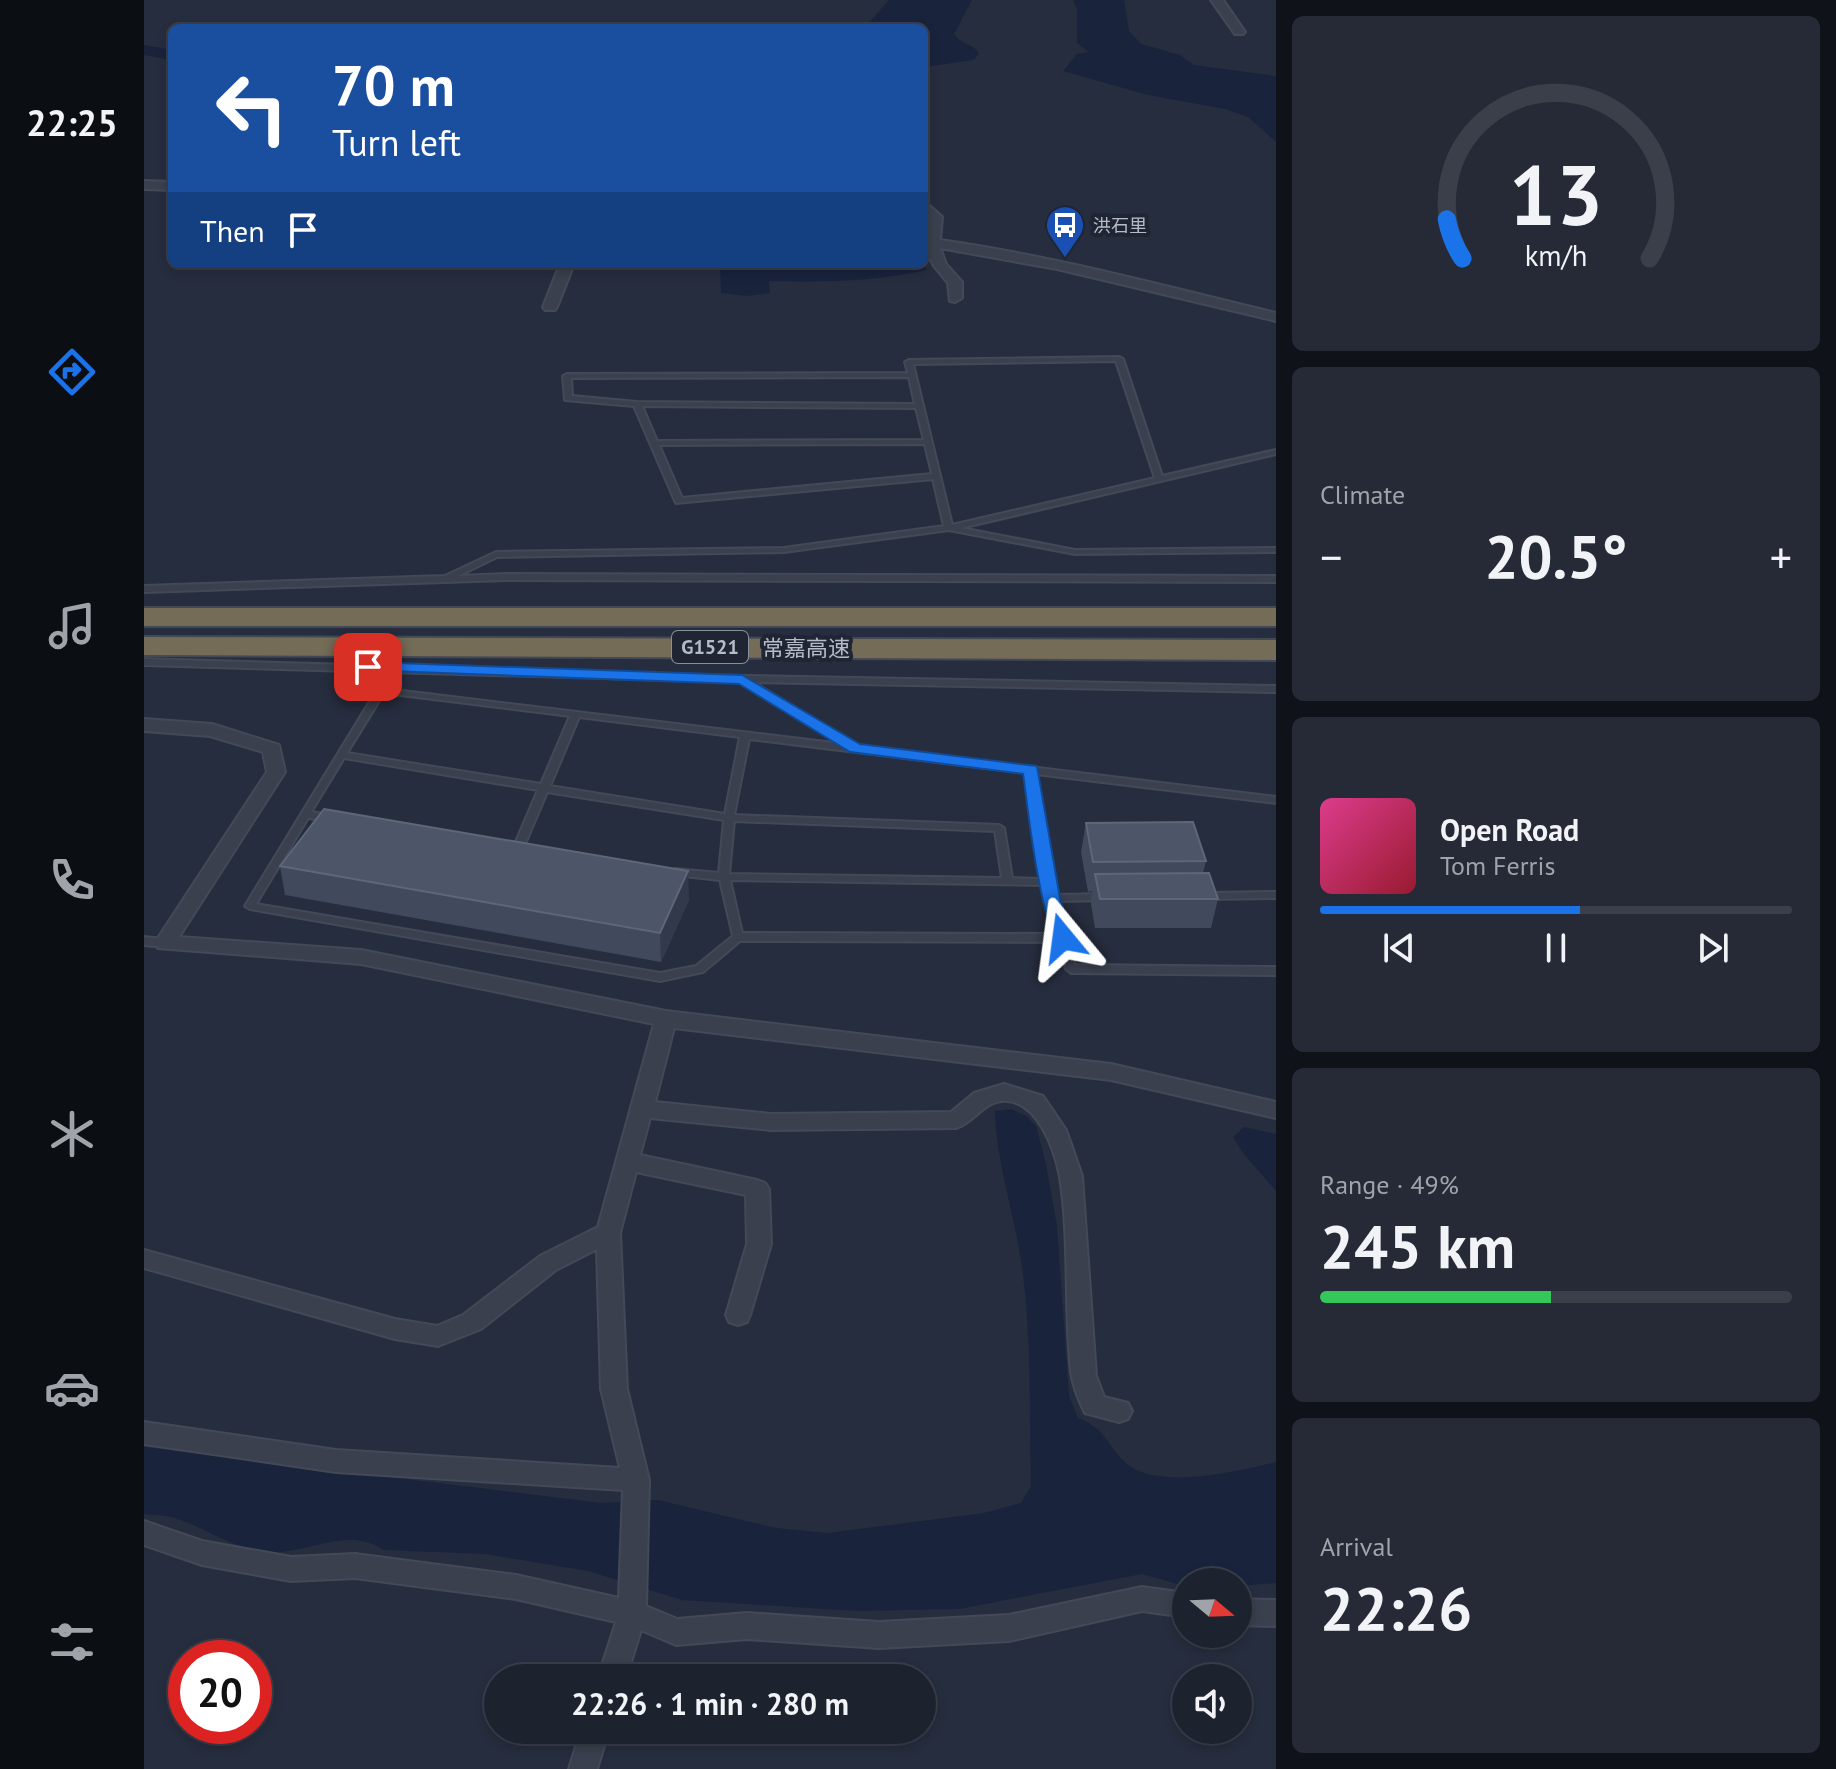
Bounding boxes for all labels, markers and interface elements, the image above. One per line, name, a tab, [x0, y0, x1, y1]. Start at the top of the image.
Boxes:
text: 70 m	[332, 49, 455, 121]
icon: left	[200, 56, 304, 160]
text: 22:25	[26, 99, 118, 146]
text: Turn left	[332, 119, 461, 166]
text: 13	[1509, 140, 1603, 248]
bus stop icon: 洪石里	[1044, 204, 1086, 259]
icon: arrive	[281, 208, 325, 252]
text: Then	[200, 211, 265, 250]
place label: 洪石里	[1093, 214, 1147, 237]
text: km/h	[1525, 237, 1587, 274]
icon: directions	[44, 344, 100, 400]
text: Climate	[1320, 478, 1405, 511]
text: 20.5°	[1484, 517, 1628, 595]
text: −	[1320, 528, 1342, 585]
text: +	[1770, 528, 1792, 585]
icon: music	[44, 598, 100, 654]
road number: G1521	[672, 631, 748, 663]
pin	[334, 633, 402, 701]
street label: 常嘉高速	[762, 634, 850, 662]
icon: arrive	[346, 645, 390, 689]
text: Open Road	[1440, 810, 1579, 849]
text: Tom Ferris	[1440, 849, 1555, 882]
icon: phone	[44, 852, 100, 908]
position arrow	[1021, 896, 1105, 980]
icon: previous	[1377, 926, 1421, 970]
icon: pause	[1534, 926, 1578, 970]
icon: next	[1691, 926, 1735, 970]
icon: climate	[44, 1106, 100, 1162]
text: Range · 49%	[1320, 1168, 1459, 1201]
text: 245 km	[1320, 1207, 1515, 1285]
icon: car	[44, 1360, 100, 1416]
text: Arrival	[1320, 1530, 1393, 1563]
north arrow	[1172, 1568, 1252, 1648]
map controls	[1172, 1568, 1252, 1744]
text: 22:26	[1320, 1569, 1472, 1647]
icon: filters	[44, 1614, 100, 1670]
speed limit sign: 20	[168, 1640, 272, 1744]
button: sound	[1172, 1664, 1252, 1744]
text: 22:26 · 1 min · 280 m	[571, 1684, 849, 1723]

